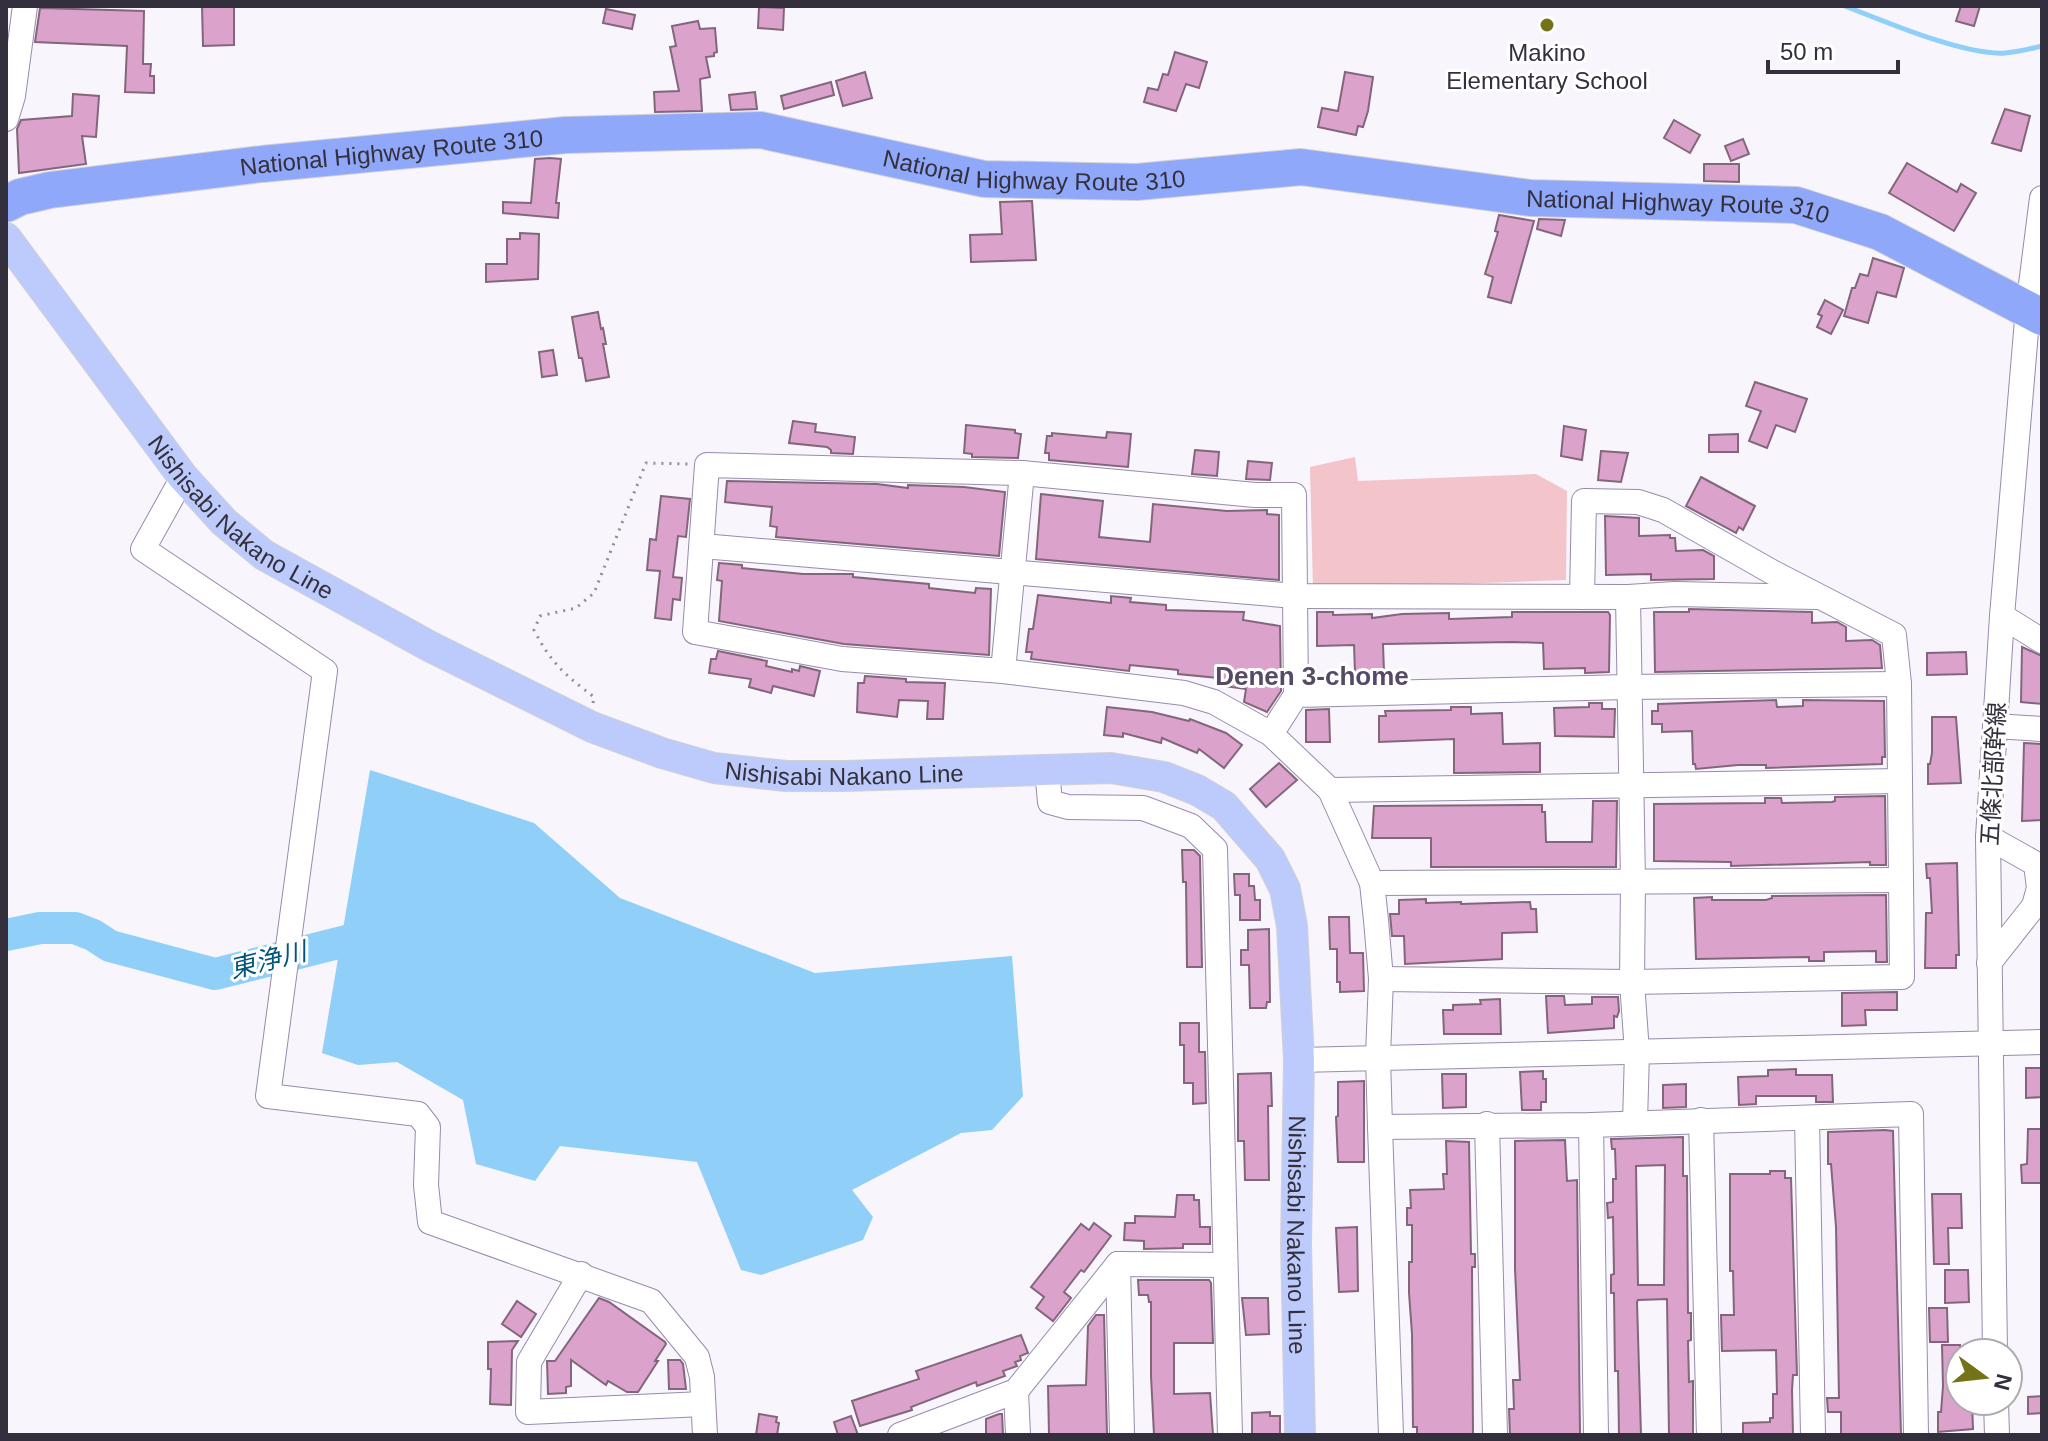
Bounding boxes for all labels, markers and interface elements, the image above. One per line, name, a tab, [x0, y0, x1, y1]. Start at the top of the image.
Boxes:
marker: Makino Elementary School	[1538, 16, 1556, 34]
scale bar	[1768, 24, 1898, 74]
text: 50 m	[1780, 38, 1833, 65]
place label: Makino Elementary School	[1446, 39, 1648, 94]
street label: National Highway Route 310	[238, 124, 544, 180]
street label: National Highway Route 310	[880, 144, 1186, 196]
street label: National Highway Route 310	[1526, 184, 1833, 228]
street label: Nishisabi Nakano Line	[143, 430, 338, 604]
district label: Denen 3-chome	[1215, 661, 1409, 691]
street label: 五條北部幹線	[1976, 701, 2010, 847]
street label: Nishisabi Nakano Line	[724, 756, 964, 790]
water label: 東浄川	[227, 935, 312, 984]
street label: Nishisabi Nakano Line	[1282, 1115, 1312, 1355]
north arrow	[1944, 1337, 2024, 1417]
text: N	[1989, 1371, 2017, 1393]

